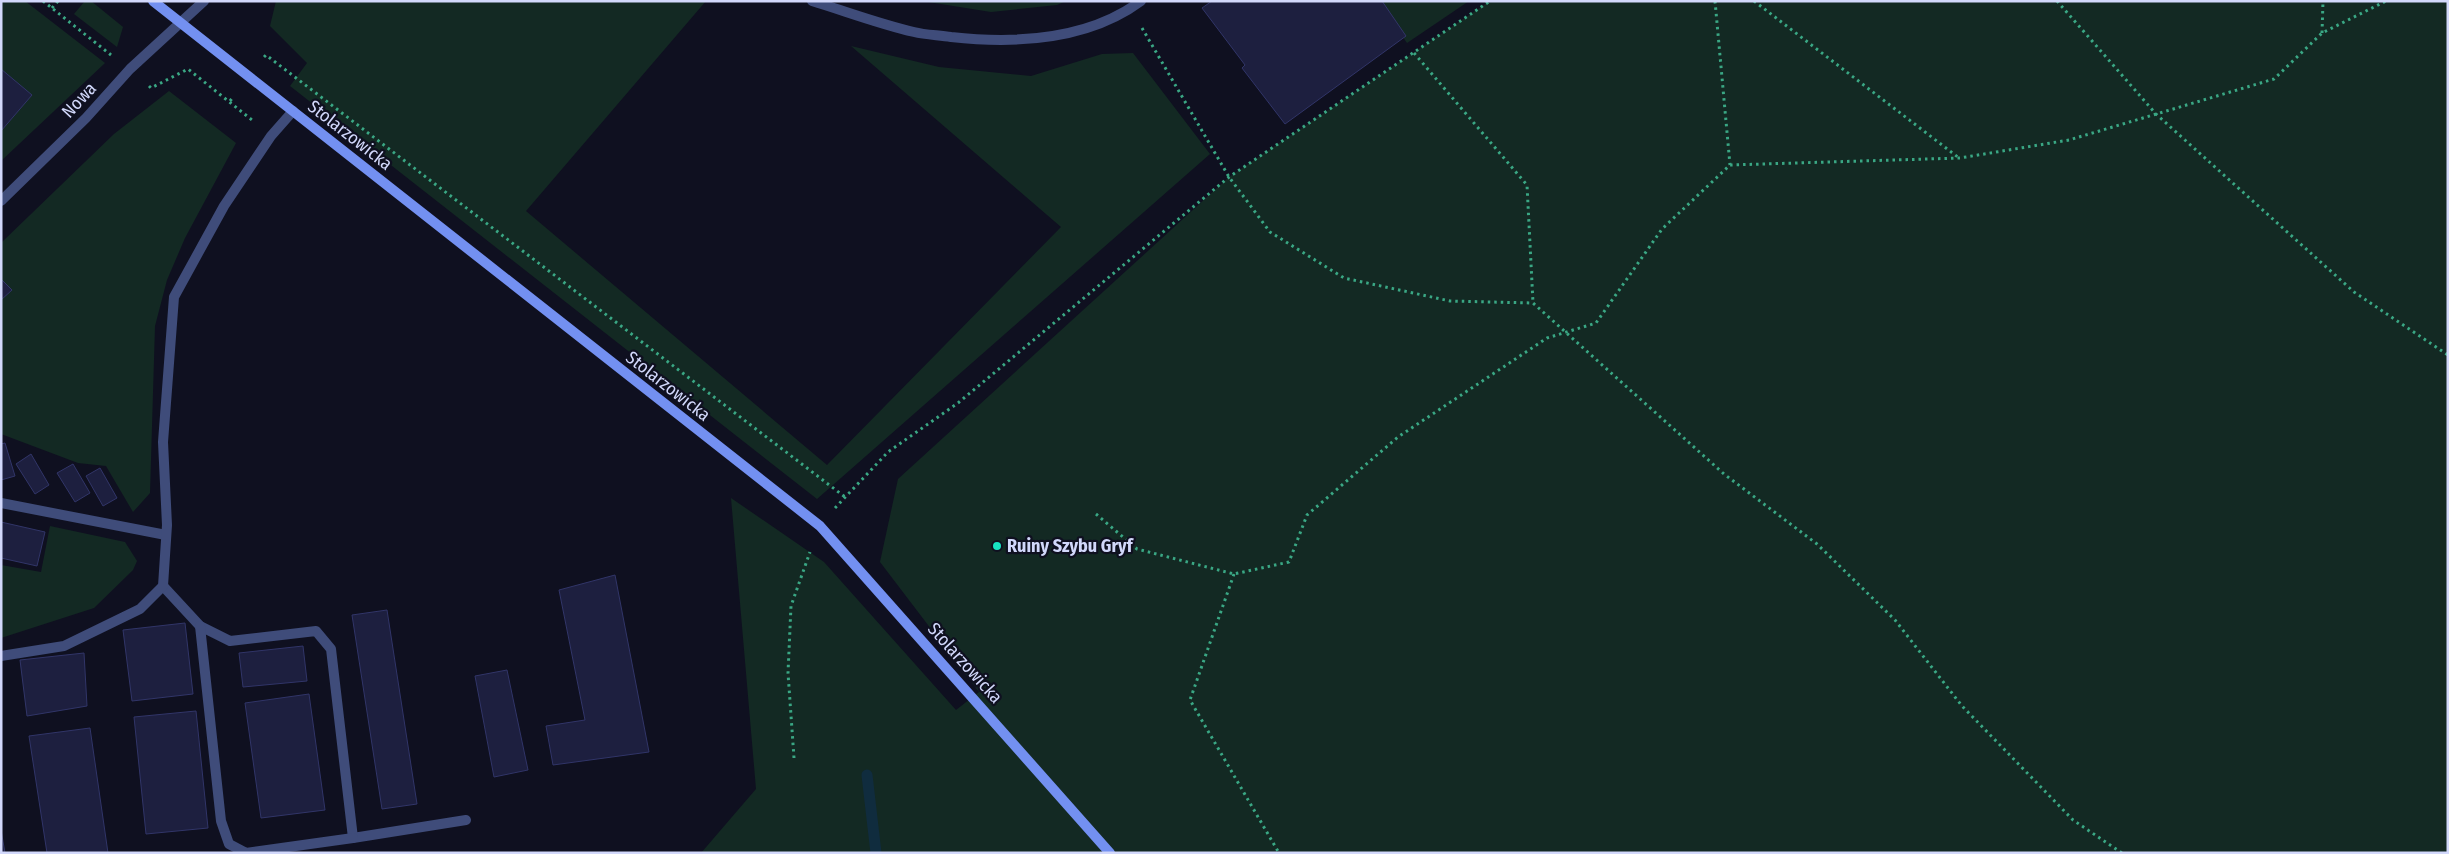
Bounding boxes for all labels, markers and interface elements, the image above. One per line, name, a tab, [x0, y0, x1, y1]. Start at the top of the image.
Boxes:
street label: Nowa	[57, 77, 101, 122]
street label: Stolarzowicka	[303, 95, 397, 175]
street label: Stolarzowicka	[621, 346, 715, 426]
place label: Ruiny Szybu Gryf	[1007, 535, 1135, 557]
marker: Ruiny Szybu Gryf	[991, 540, 1003, 552]
street label: Stolarzowicka	[923, 618, 1007, 708]

